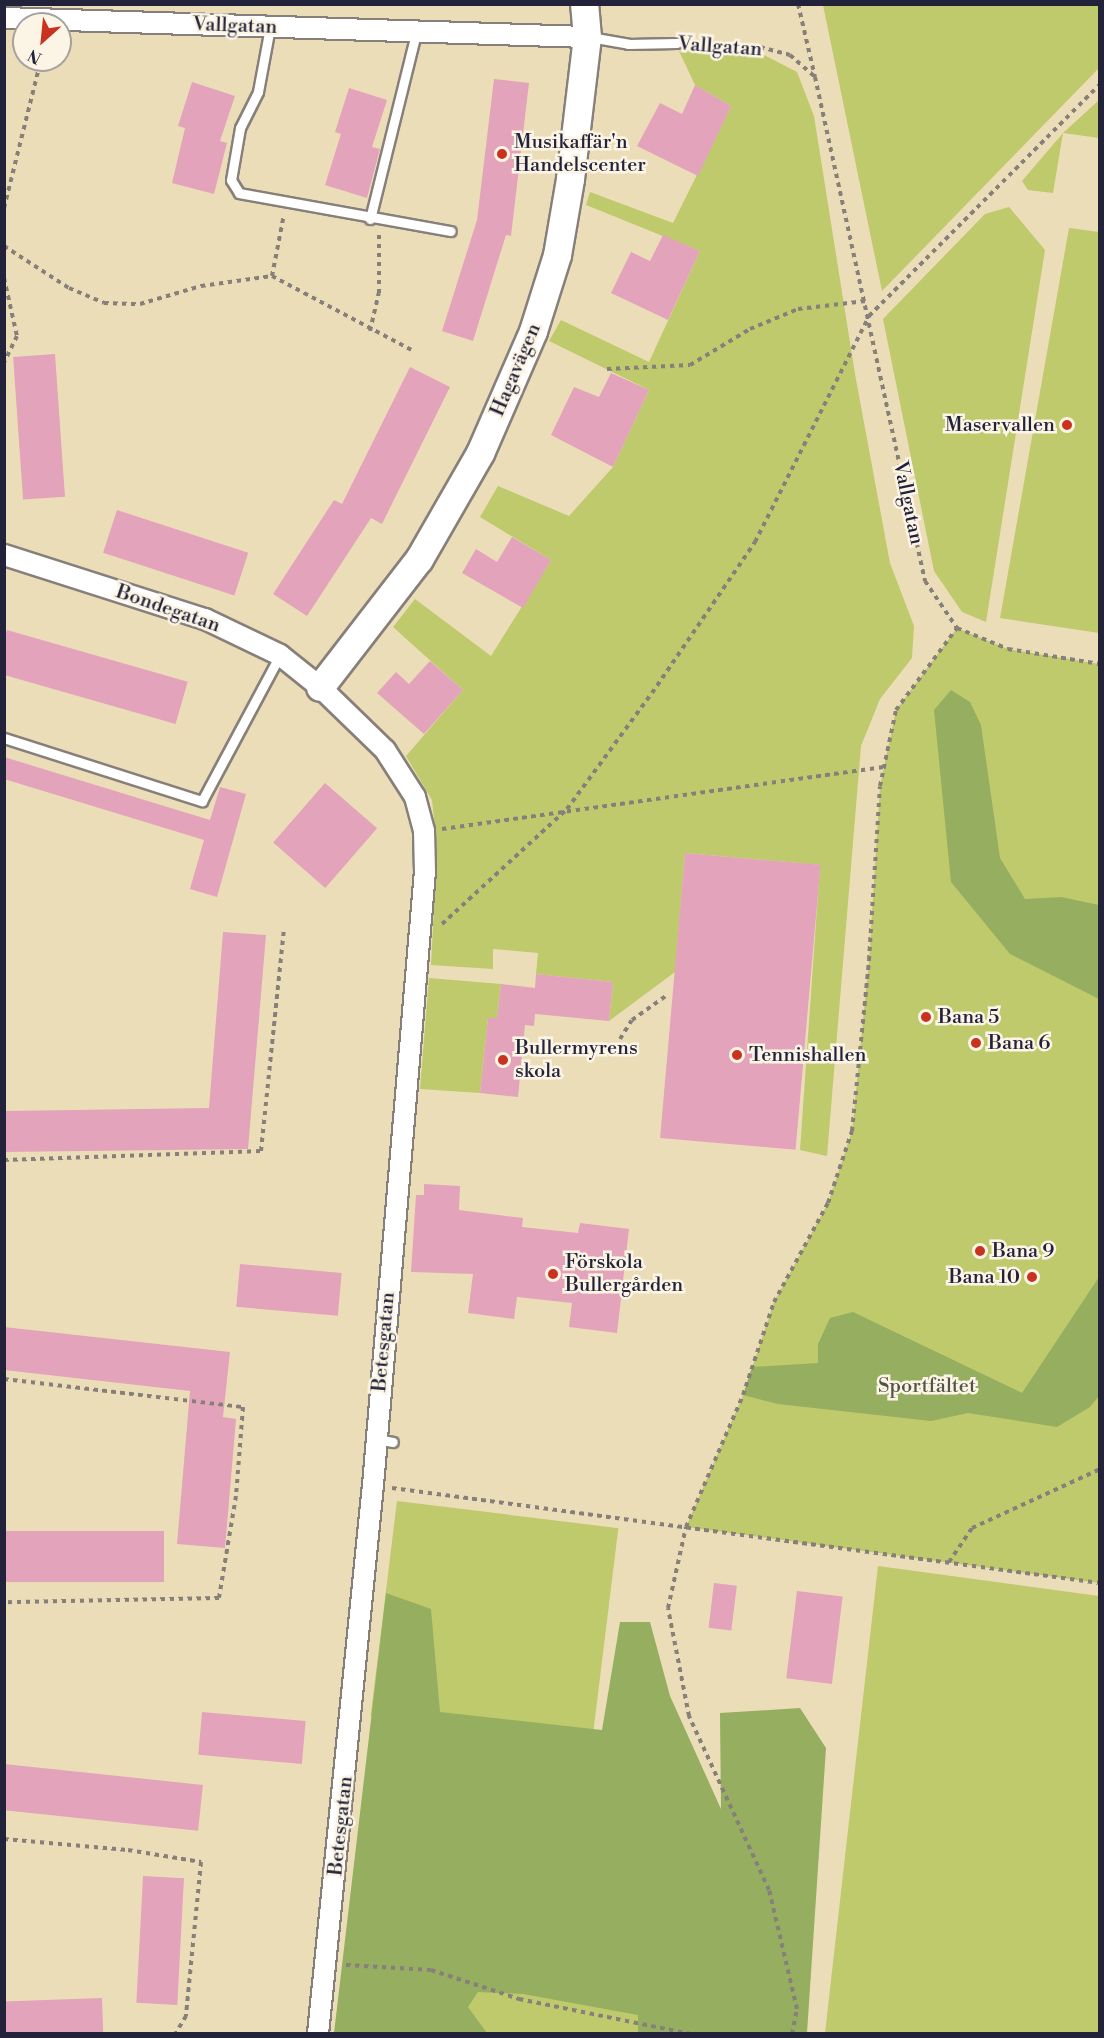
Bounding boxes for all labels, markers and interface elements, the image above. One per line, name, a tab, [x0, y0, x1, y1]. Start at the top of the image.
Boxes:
north arrow	[12, 12, 72, 72]
street label: Vallgatan	[192, 13, 278, 39]
street label: Vallgatan	[677, 32, 763, 62]
text: N	[25, 44, 45, 68]
place label: Musikaffär'n Handelscenter	[514, 130, 646, 177]
marker: Musikaffär'n Handelscenter	[495, 147, 509, 161]
street label: Hagavägen	[486, 320, 546, 420]
place label: Maservallen	[945, 413, 1055, 437]
marker: Maservallen	[1060, 418, 1074, 432]
street label: Vallgatan	[887, 459, 929, 547]
street label: Bondegatan	[113, 580, 223, 638]
place label: Bana 5	[938, 1005, 999, 1029]
marker: Bana 5	[919, 1010, 933, 1024]
place label: Bana 6	[988, 1031, 1050, 1055]
place label: Bullermyrens skola	[515, 1036, 638, 1083]
marker: Bana 6	[969, 1036, 983, 1050]
place label: Tennishallen	[749, 1043, 866, 1067]
marker: Tennishallen	[730, 1048, 744, 1062]
marker: Bullermyrens skola	[496, 1053, 510, 1067]
place label: Bana 9	[992, 1239, 1054, 1263]
marker: Bana 9	[973, 1244, 987, 1258]
place label: Förskola Bullergården	[565, 1250, 683, 1297]
place label: Bana 10	[948, 1265, 1020, 1289]
marker: Förskola Bullergården	[546, 1267, 560, 1281]
marker: Bana 10	[1025, 1270, 1039, 1284]
street label: Betesgatan	[368, 1291, 400, 1393]
park label: Sportfältet	[878, 1374, 976, 1398]
street label: Betesgatan	[324, 1775, 358, 1877]

